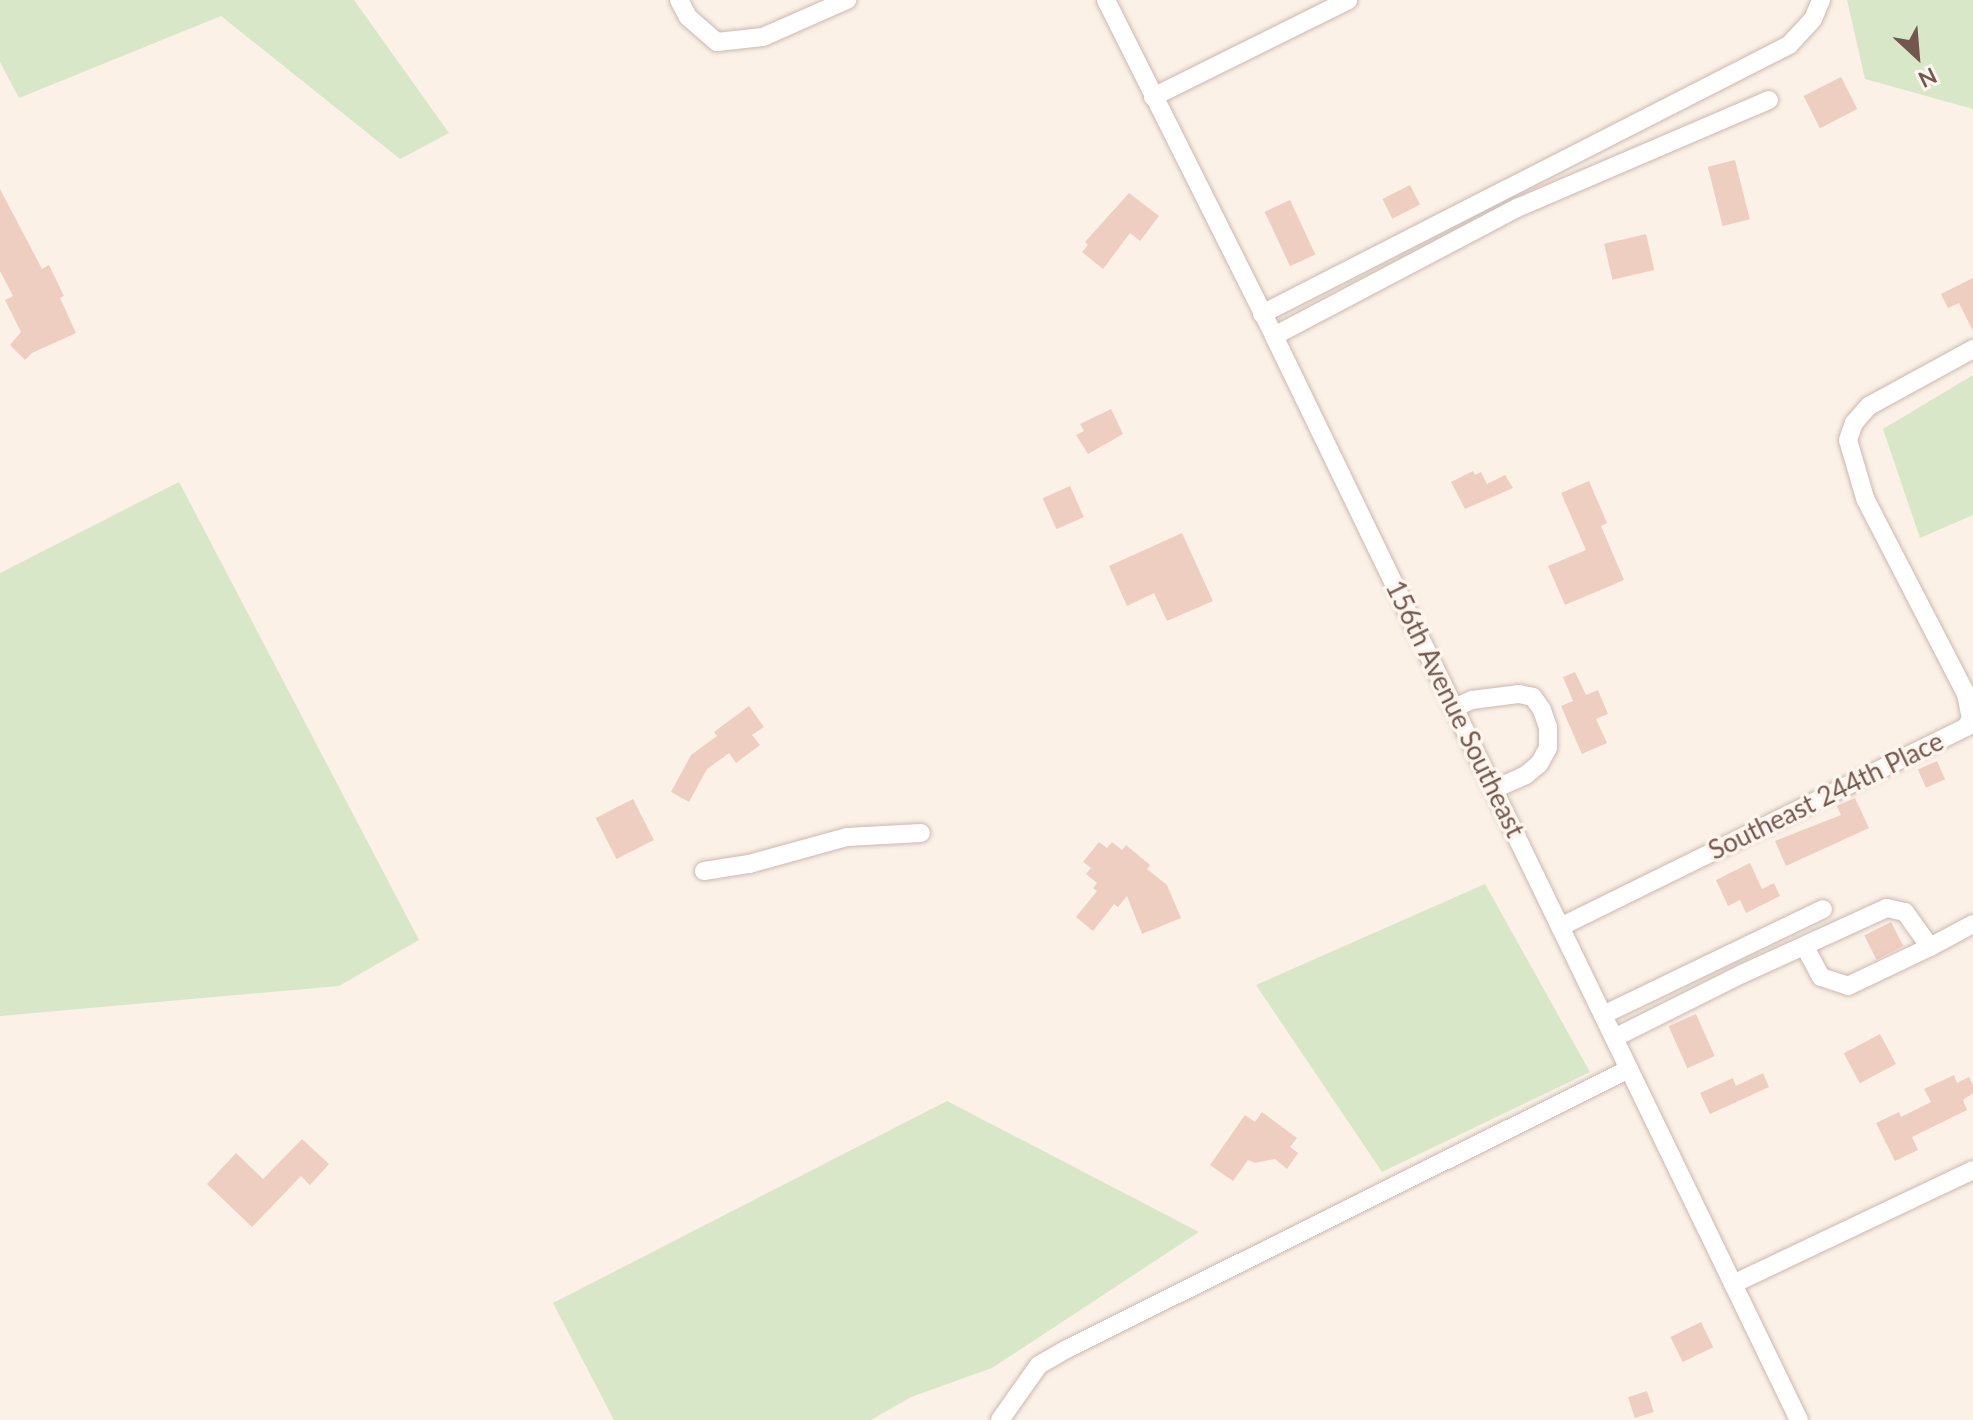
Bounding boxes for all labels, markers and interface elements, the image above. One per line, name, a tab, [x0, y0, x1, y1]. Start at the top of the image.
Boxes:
north arrow	[1877, 16, 1957, 96]
text: N	[1914, 62, 1941, 94]
street label: 156th Avenue Southeast	[1379, 575, 1531, 843]
street label: Southeast 244th Place	[1704, 726, 1948, 866]

